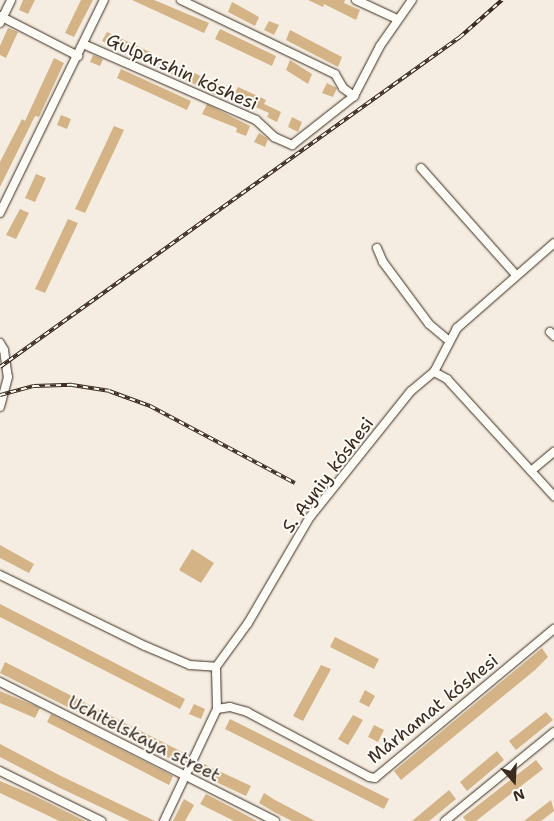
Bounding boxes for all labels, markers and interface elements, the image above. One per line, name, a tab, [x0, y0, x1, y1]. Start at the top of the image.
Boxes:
street label: Gulparshin kóshesi	[103, 29, 261, 115]
street label: S. Ayniy kóshesi	[277, 413, 379, 537]
street label: Márhamat kóshesi	[363, 650, 503, 768]
street label: Uchitelskaya street	[64, 691, 224, 787]
north arrow	[489, 756, 539, 806]
text: N	[511, 785, 527, 805]

